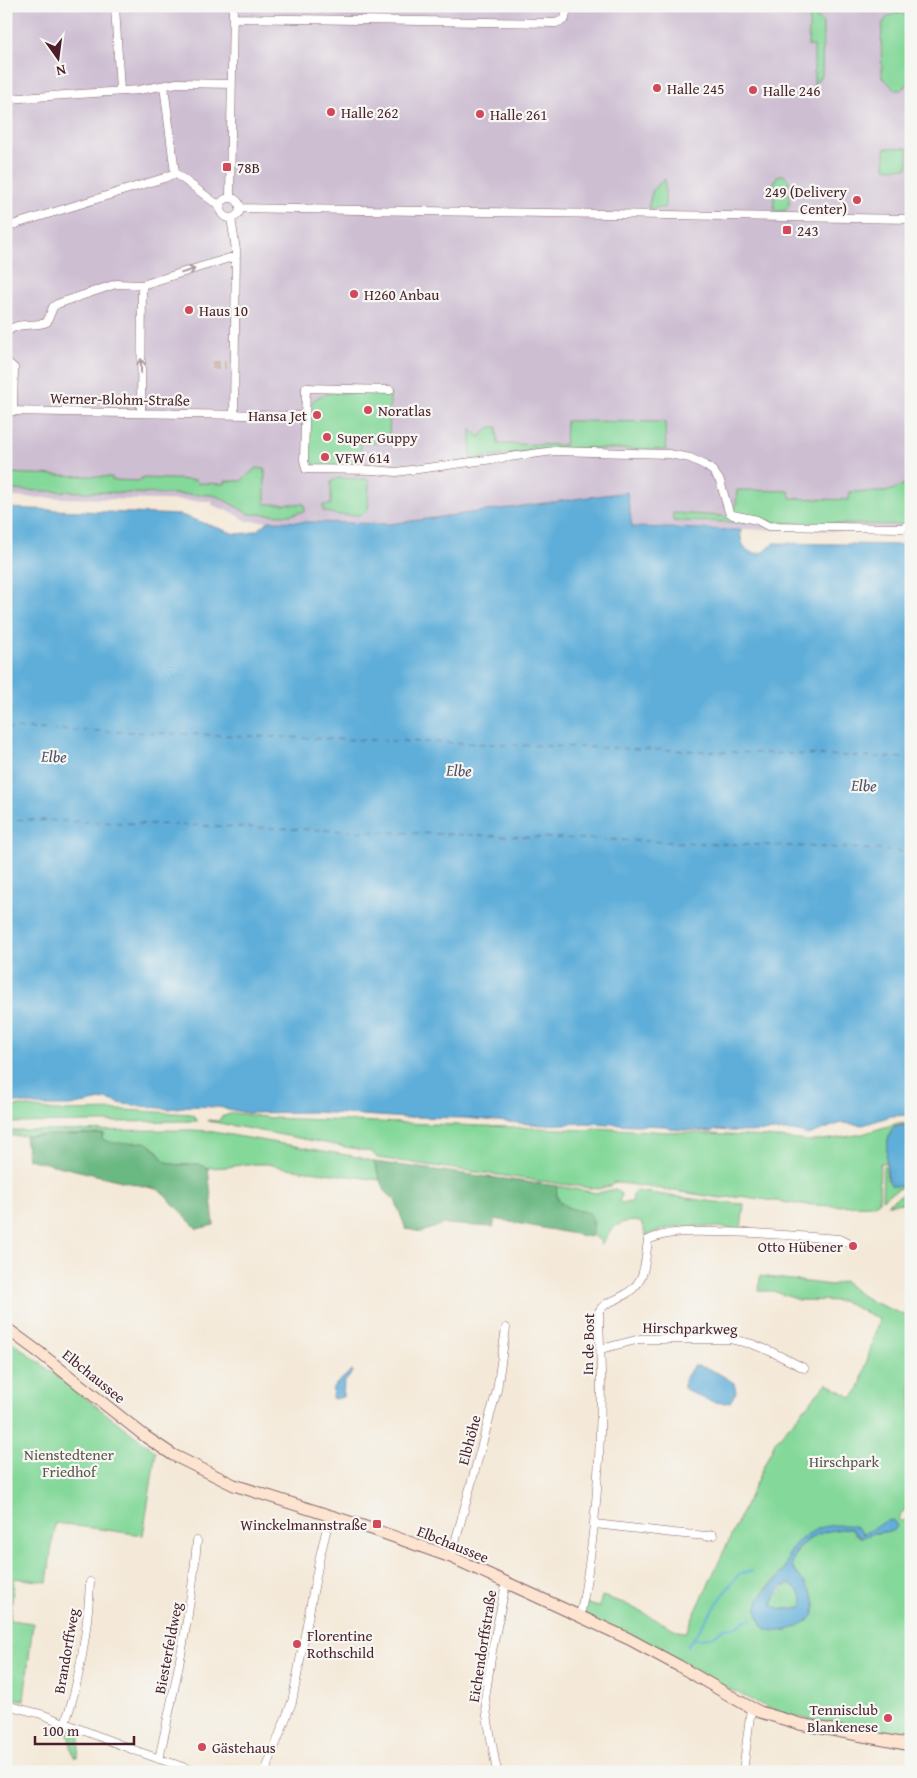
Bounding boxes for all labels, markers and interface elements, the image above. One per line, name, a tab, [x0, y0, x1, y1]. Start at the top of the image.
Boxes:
north arrow	[32, 32, 82, 82]
text: N	[54, 60, 68, 82]
place label: Halle 245	[667, 78, 724, 99]
place label: Halle 246	[763, 80, 820, 101]
marker: Halle 245	[651, 82, 663, 94]
marker: Halle 246	[747, 84, 759, 96]
place label: Halle 262	[341, 102, 398, 123]
place label: Halle 261	[490, 104, 547, 125]
marker: Halle 262	[325, 106, 337, 118]
marker: Halle 261	[474, 108, 486, 120]
place label: 78B	[237, 157, 260, 178]
marker: 78B	[221, 161, 233, 173]
place label: 249 (Delivery Center)	[765, 181, 848, 219]
marker: 249 (Delivery Center)	[851, 194, 863, 206]
place label: 243	[797, 220, 819, 241]
marker: 243	[781, 224, 793, 236]
one-way arrow	[180, 265, 196, 275]
place label: H260 Anbau	[364, 284, 440, 305]
marker: H260 Anbau	[348, 288, 360, 300]
place label: Haus 10	[199, 300, 248, 321]
marker: Haus 10	[183, 304, 195, 316]
one-way arrow	[136, 358, 146, 374]
street label: Werner-Blohm-Straße	[50, 387, 190, 411]
place label: Noratlas	[378, 400, 431, 421]
marker: Noratlas	[362, 404, 374, 416]
place label: Hansa Jet	[248, 405, 308, 426]
marker: Hansa Jet	[311, 409, 323, 421]
place label: Super Guppy	[337, 427, 418, 448]
marker: Super Guppy	[321, 431, 333, 443]
place label: VFW 614	[335, 447, 390, 468]
marker: VFW 614	[319, 451, 331, 463]
water label: Elbe	[40, 744, 68, 768]
water label: Elbe	[445, 758, 473, 782]
water label: Elbe	[850, 773, 878, 797]
place label: Otto Hübener	[758, 1236, 843, 1257]
marker: Otto Hübener	[847, 1240, 859, 1252]
street label: In de Bost	[577, 1312, 599, 1375]
street label: Hirschparkweg	[642, 1317, 738, 1339]
street label: Elbchaussee	[58, 1344, 130, 1408]
street label: Elbhöhe	[452, 1413, 486, 1467]
park label: Nienstedtener Friedhof	[24, 1444, 114, 1482]
park label: Hirschpark	[809, 1451, 879, 1472]
place label: Winckelmannstraße	[240, 1514, 367, 1535]
marker: Winckelmannstraße	[371, 1518, 383, 1530]
street label: Elbchaussee	[414, 1520, 492, 1568]
street label: Eichendorffstraße	[463, 1588, 501, 1704]
street label: Biesterfeldweg	[149, 1600, 187, 1696]
street label: Brandorffweg	[48, 1606, 84, 1695]
place label: Florentine Rothschild	[307, 1625, 374, 1663]
marker: Florentine Rothschild	[291, 1638, 303, 1650]
place label: Tennisclub Blankenese	[807, 1699, 878, 1737]
marker: Tennisclub Blankenese	[882, 1712, 894, 1724]
scale bar	[35, 1713, 134, 1745]
text: 100 m	[42, 1720, 80, 1741]
place label: Gästehaus	[212, 1737, 276, 1758]
marker: Gästehaus	[196, 1741, 208, 1753]

